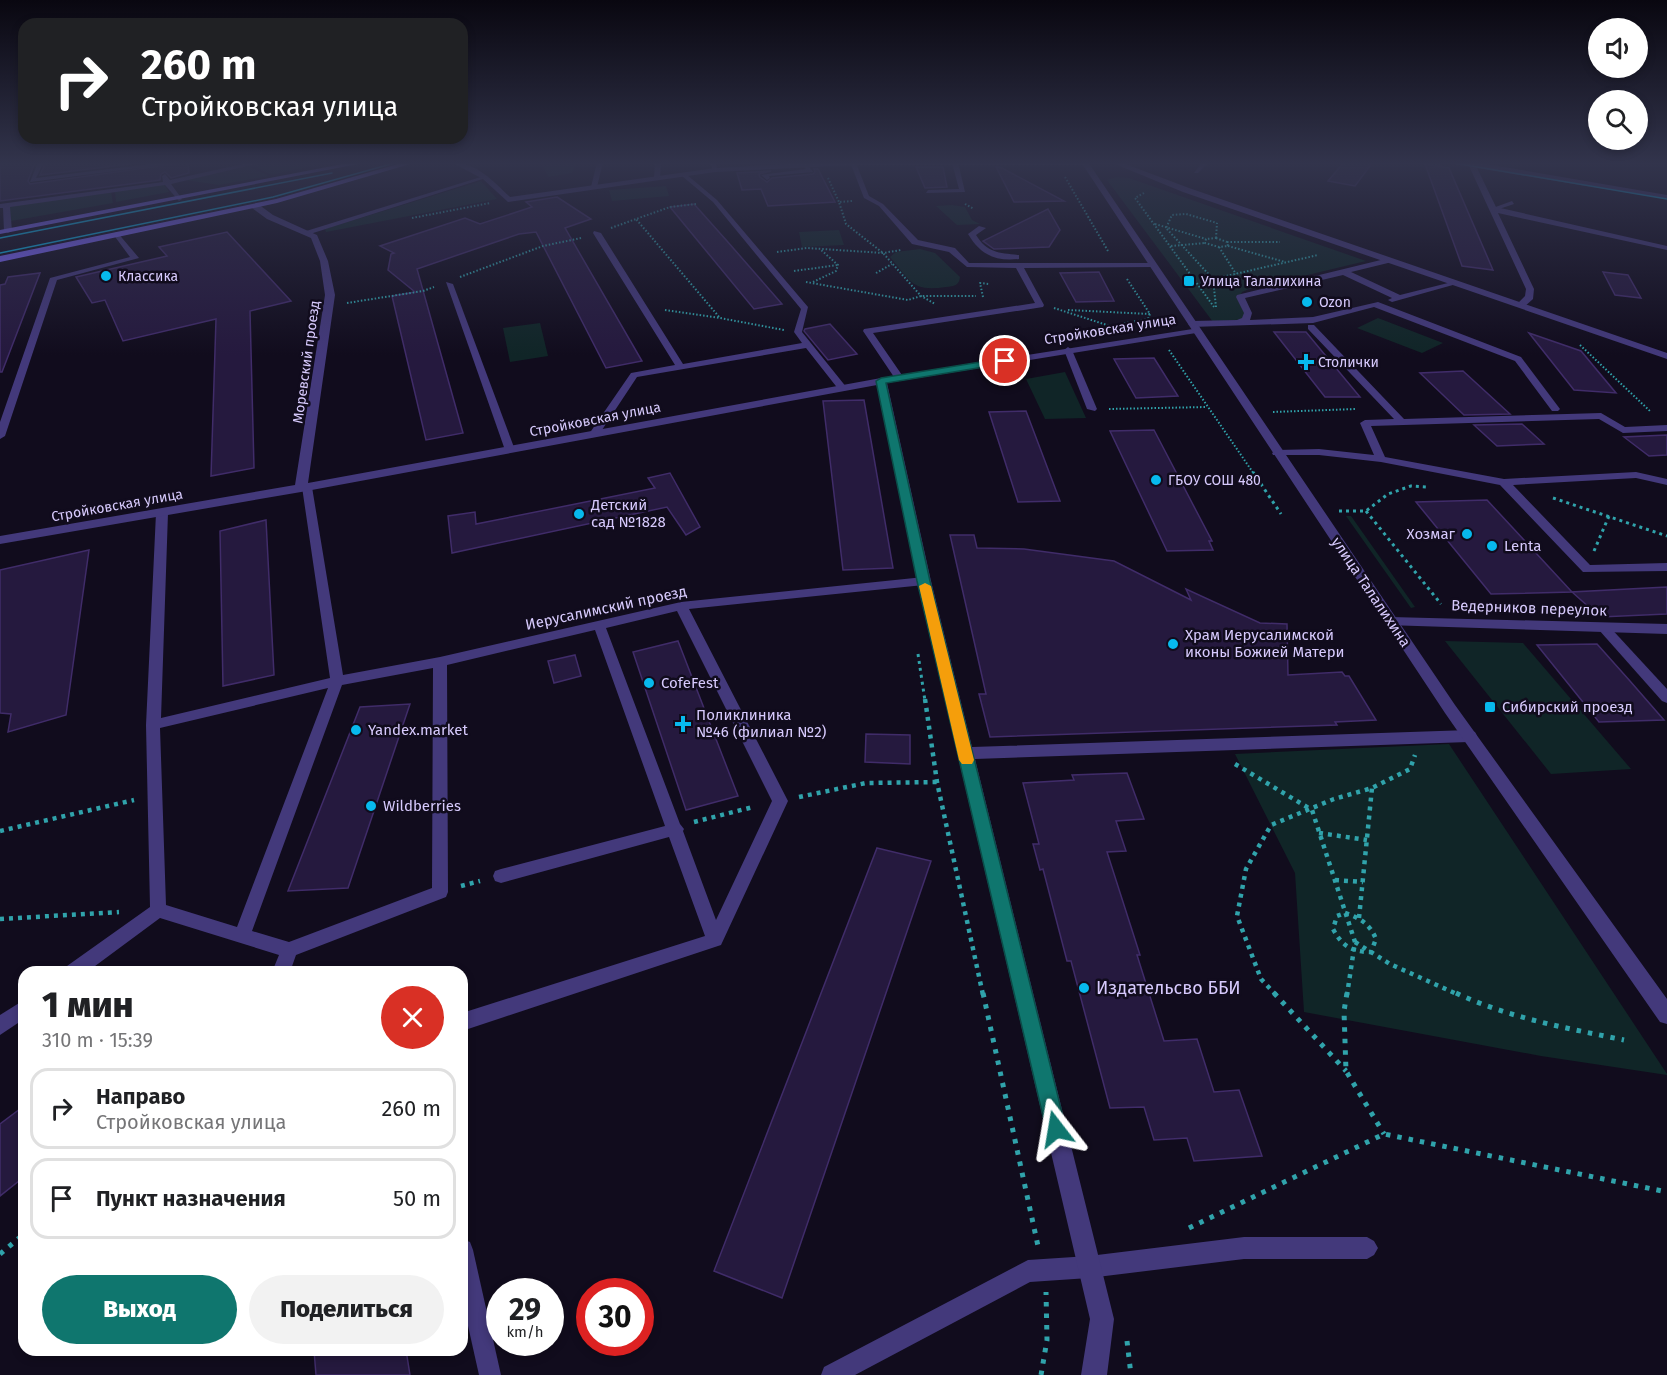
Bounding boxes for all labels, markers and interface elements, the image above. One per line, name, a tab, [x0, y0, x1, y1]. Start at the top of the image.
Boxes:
map controls	[1588, 18, 1648, 150]
button: sound	[1588, 18, 1648, 78]
text: 260 m	[141, 40, 256, 90]
icon: right	[42, 42, 120, 120]
button: search	[1588, 90, 1648, 150]
text: Стройковская улица	[141, 91, 398, 123]
place label: Классика	[118, 268, 178, 285]
marker: Классика	[99, 269, 113, 283]
place label: Улица Талалихина	[1201, 273, 1321, 290]
marker: Улица Талалихина	[1182, 274, 1196, 288]
place label: Ozon	[1319, 294, 1351, 311]
marker: Ozon	[1300, 295, 1314, 309]
street label: Моревский проезд	[289, 299, 324, 425]
street label: Стройковская улица	[1043, 311, 1177, 348]
pin	[979, 335, 1030, 386]
icon: arrive	[988, 344, 1021, 377]
place label: Столички	[1318, 354, 1379, 371]
marker: Столички	[1299, 355, 1313, 369]
street label: Стройковская улица	[528, 398, 662, 441]
place label: ГБОУ СОШ 480	[1168, 472, 1261, 489]
marker: ГБОУ СОШ 480	[1149, 473, 1163, 487]
street label: Стройковская улица	[50, 486, 184, 525]
place label: Детский сад №1828	[590, 496, 666, 531]
marker: Детский сад №1828	[572, 507, 586, 521]
place label: Хозмаг	[1407, 525, 1456, 543]
marker: Хозмаг	[1460, 527, 1474, 541]
street label: улица Талалихина	[1328, 534, 1414, 650]
place label: Lenta	[1504, 537, 1542, 555]
marker: Lenta	[1485, 539, 1499, 553]
street label: Иерусалимский проезд	[524, 582, 688, 634]
street label: Ведерников переулок	[1451, 596, 1607, 620]
place label: Храм Иерусалимской иконы Божией Матери	[1185, 626, 1345, 661]
marker: Храм Иерусалимской иконы Божией Матери	[1166, 637, 1180, 651]
place label: CofeFest	[661, 674, 719, 692]
marker: CofeFest	[642, 676, 656, 690]
place label: Сибирский проезд	[1502, 698, 1633, 716]
marker: Сибирский проезд	[1483, 700, 1497, 714]
place label: Поликлиника №46 (филиал №2)	[696, 706, 827, 741]
marker: Поликлиника №46 (филиал №2)	[674, 715, 692, 733]
place label: Yandex.market	[368, 721, 468, 739]
marker: Yandex.market	[349, 723, 363, 737]
place label: Wildberries	[383, 797, 461, 815]
marker: Wildberries	[364, 799, 378, 813]
place label: Издательсво ББИ	[1096, 977, 1241, 999]
marker: Издательсво ББИ	[1077, 981, 1091, 995]
text: 1 мин	[42, 983, 134, 1027]
button: close	[381, 986, 444, 1049]
text: 310 m · 15:39	[42, 1028, 153, 1052]
text: Направо	[96, 1083, 185, 1110]
icon: right	[45, 1092, 78, 1125]
text: 260 m	[381, 1095, 441, 1122]
position arrow	[1024, 1097, 1088, 1161]
text: Стройковская улица	[96, 1110, 286, 1134]
icon: arrive	[45, 1182, 78, 1215]
text: Пункт назначения	[96, 1185, 286, 1212]
text: 50 m	[393, 1185, 441, 1212]
button: Выход	[42, 1275, 237, 1344]
button: Поделиться	[249, 1275, 444, 1344]
speed limit sign: 30	[576, 1278, 654, 1356]
text: 29	[509, 1292, 541, 1328]
text: km/h	[506, 1323, 544, 1341]

